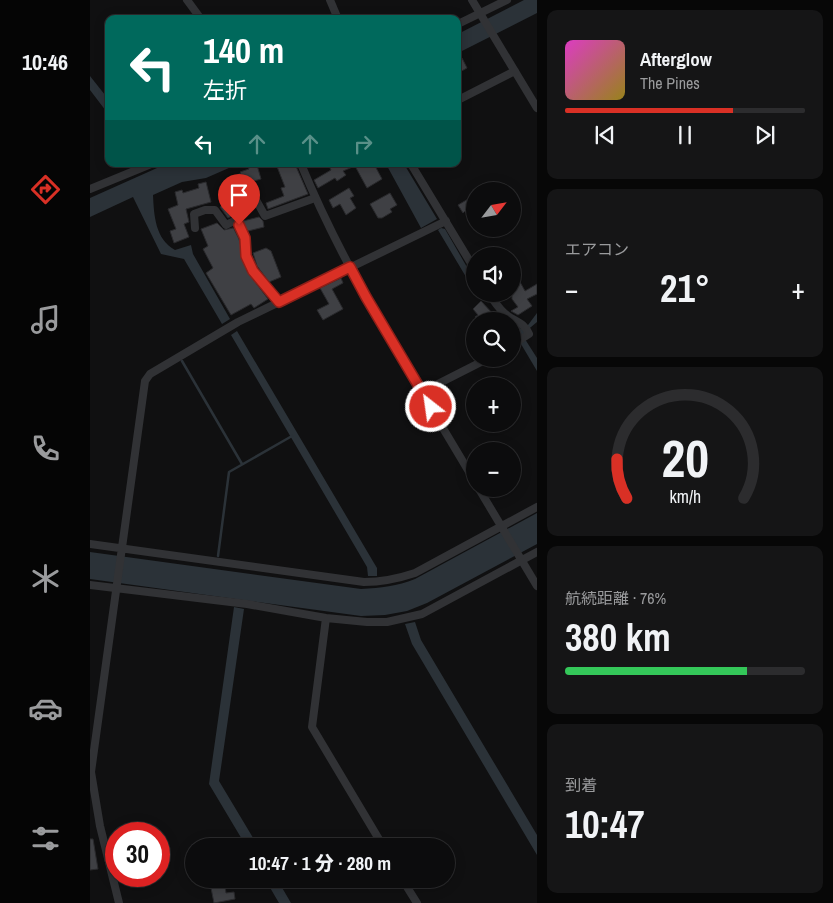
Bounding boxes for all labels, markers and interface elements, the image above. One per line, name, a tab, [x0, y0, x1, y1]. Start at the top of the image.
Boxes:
text: 140 m	[203, 27, 284, 74]
icon: left	[120, 35, 185, 100]
text: Afterglow	[640, 46, 712, 72]
text: 10:46	[22, 47, 68, 77]
text: The Pines	[640, 72, 700, 94]
text: 左折	[203, 75, 247, 105]
icon: previous	[591, 121, 619, 149]
icon: pause	[671, 121, 699, 149]
icon: next	[751, 121, 779, 149]
icon: left	[190, 130, 218, 158]
icon: ahead	[243, 130, 271, 158]
icon: ahead	[296, 130, 324, 158]
icon: right	[349, 130, 377, 158]
icon: directions	[28, 172, 63, 207]
pin	[218, 174, 260, 225]
icon: arrive	[225, 181, 253, 209]
north arrow	[466, 182, 521, 238]
map controls	[466, 182, 521, 497]
text: エアコン	[565, 238, 629, 260]
button: sound	[466, 247, 521, 302]
text: 21°	[660, 263, 710, 314]
text: −	[565, 270, 578, 308]
text: +	[792, 270, 805, 308]
icon: music	[28, 302, 63, 337]
button: search	[466, 312, 521, 367]
button: +	[466, 377, 521, 432]
position arrow	[404, 380, 456, 432]
text: 20	[661, 423, 709, 493]
icon: phone	[28, 431, 63, 466]
button: −	[466, 442, 521, 497]
text: km/h	[669, 485, 701, 509]
icon: climate	[28, 561, 63, 596]
text: 航続距離 · 76%	[565, 587, 666, 609]
text: 380 km	[565, 612, 671, 663]
icon: car	[28, 691, 63, 726]
text: 到着	[565, 774, 597, 796]
text: 10:47	[565, 799, 645, 850]
icon: filters	[28, 821, 63, 856]
speed limit sign: 30	[105, 822, 170, 887]
text: 10:47 · 1 分 · 280 m	[249, 850, 391, 876]

